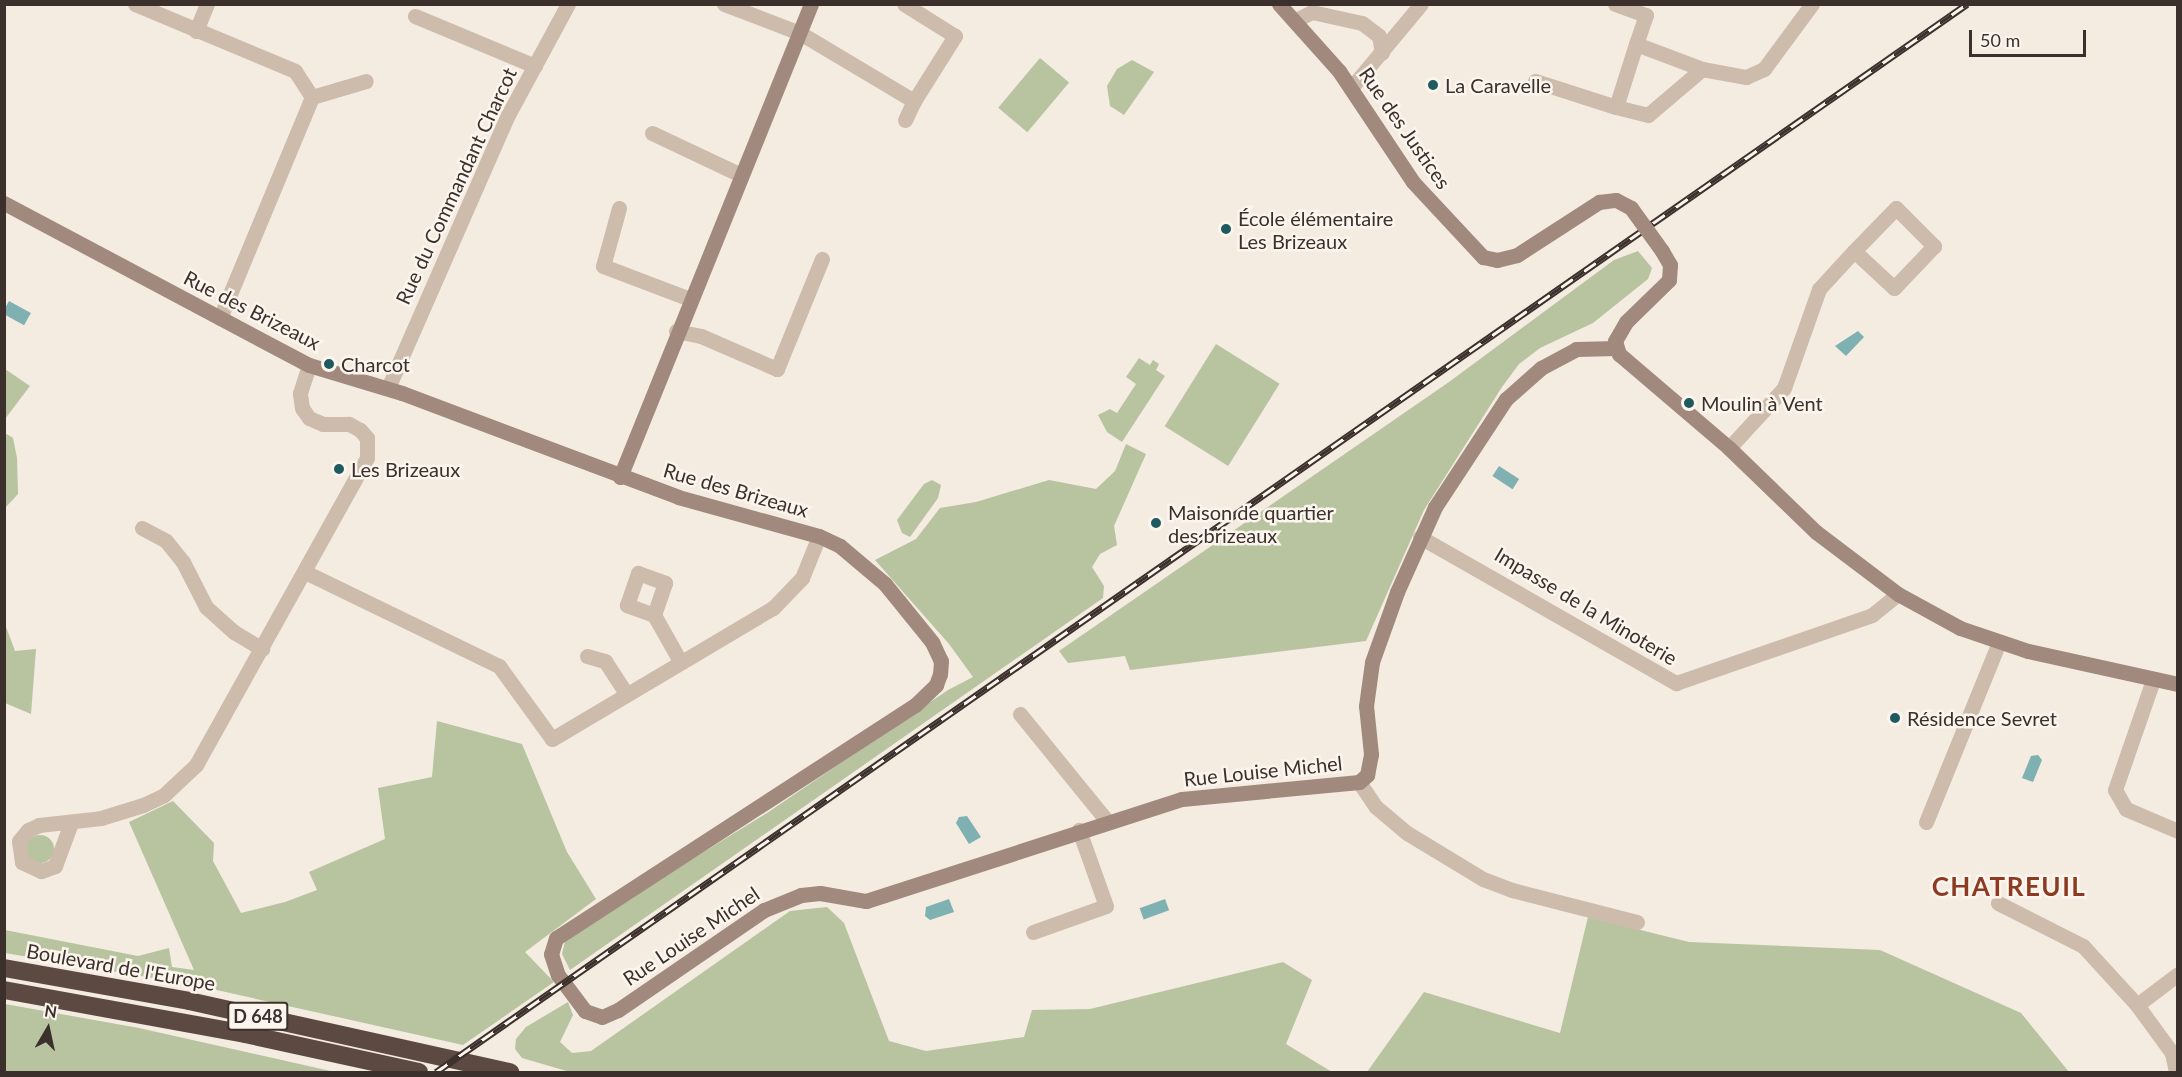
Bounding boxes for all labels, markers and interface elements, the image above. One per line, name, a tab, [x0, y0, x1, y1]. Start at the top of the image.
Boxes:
scale bar	[1972, 18, 2089, 56]
text: 50 m	[1980, 29, 2020, 51]
street label: Rue des Justices	[1354, 62, 1456, 194]
street label: Rue du Commandant Charcot	[391, 64, 521, 308]
place label: La Caravelle	[1445, 73, 1551, 97]
marker: La Caravelle	[1426, 78, 1440, 92]
place label: École élémentaire Les Brizeaux	[1238, 206, 1393, 253]
marker: École élémentaire Les Brizeaux	[1219, 222, 1233, 236]
street label: Rue des Brizeaux	[180, 265, 324, 355]
place label: Charcot	[341, 352, 410, 376]
marker: Charcot	[322, 357, 336, 371]
place label: Moulin à Vent	[1701, 391, 1823, 415]
marker: Moulin à Vent	[1682, 396, 1696, 410]
place label: Les Brizeaux	[351, 457, 460, 481]
street label: Rue des Brizeaux	[661, 458, 811, 522]
marker: Les Brizeaux	[332, 462, 346, 476]
place label: Maison de quartier des brizeaux	[1168, 500, 1334, 547]
marker: Maison de quartier des brizeaux	[1149, 516, 1163, 530]
street label: Impasse de la Minoterie	[1490, 542, 1682, 670]
place label: Résidence Sevret	[1907, 706, 2057, 730]
marker: Résidence Sevret	[1888, 711, 1902, 725]
street label: Rue Louise Michel	[1183, 751, 1343, 791]
district label: CHATREUIL	[1932, 871, 2086, 903]
street label: Rue Louise Michel	[618, 882, 764, 990]
street label: Boulevard de l'Europe	[25, 939, 217, 995]
north arrow	[18, 999, 78, 1059]
text: N	[43, 1000, 58, 1021]
road number: D 648	[226, 1001, 290, 1031]

